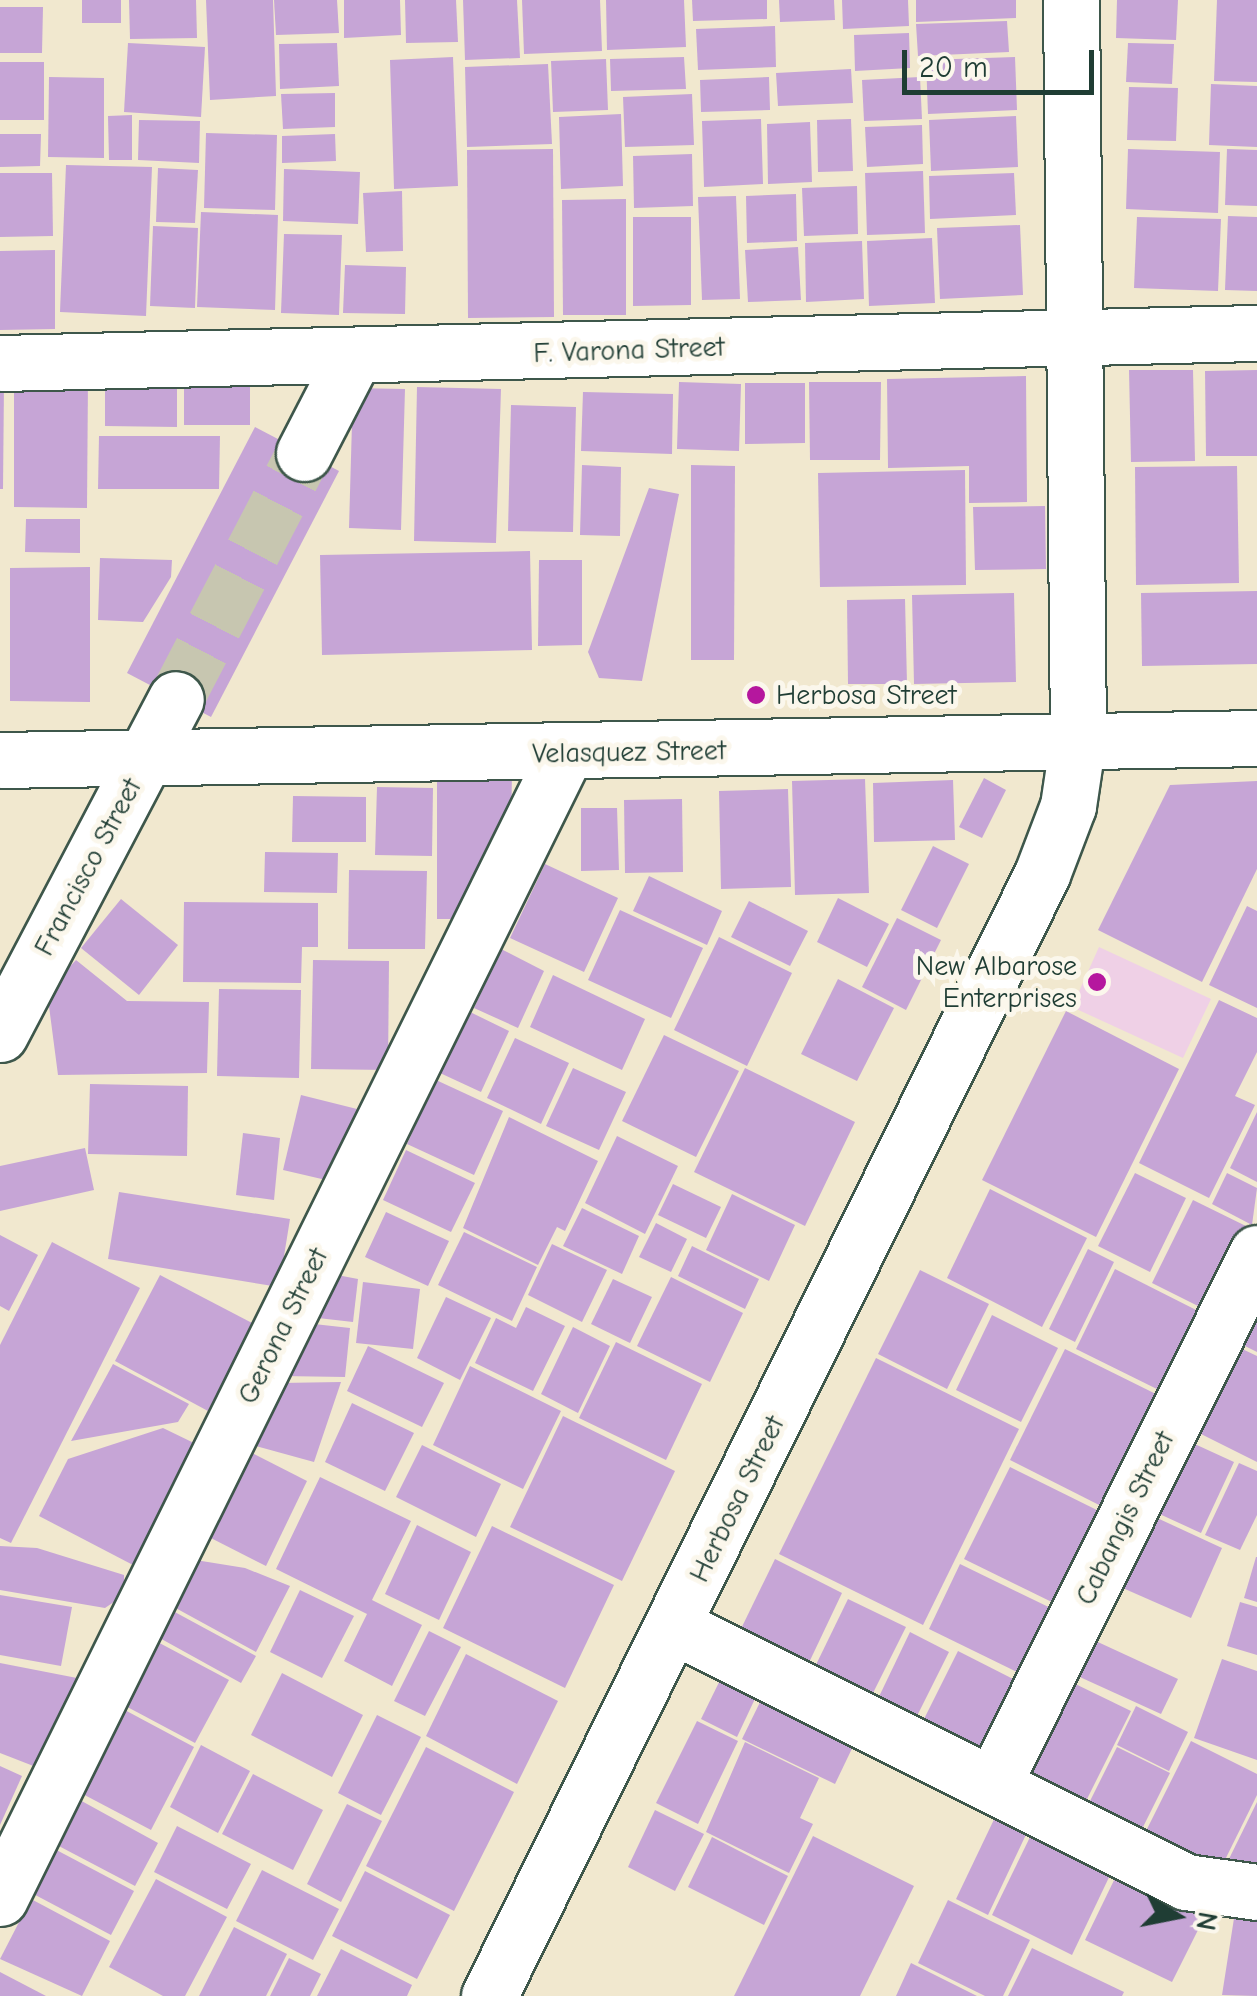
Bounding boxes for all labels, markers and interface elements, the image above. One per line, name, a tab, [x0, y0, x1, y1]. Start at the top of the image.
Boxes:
scale bar	[907, 30, 1100, 92]
text: 20 m	[919, 50, 988, 85]
street label: F. Varona Street	[533, 330, 725, 370]
place label: Herbosa Street	[776, 678, 956, 712]
marker: Herbosa Street	[745, 684, 767, 706]
street label: Velasquez Street	[532, 734, 726, 770]
street label: Francisco Street	[27, 773, 149, 961]
place label: New Albarose Enterprises	[916, 949, 1077, 1015]
marker: New Albarose Enterprises	[1086, 971, 1108, 993]
street label: Gerona Street	[231, 1243, 335, 1409]
street label: Herbosa Street	[682, 1411, 792, 1587]
street label: Cabangis Street	[1069, 1426, 1181, 1610]
north arrow	[1127, 1866, 1227, 1966]
text: N	[1189, 1909, 1224, 1933]

